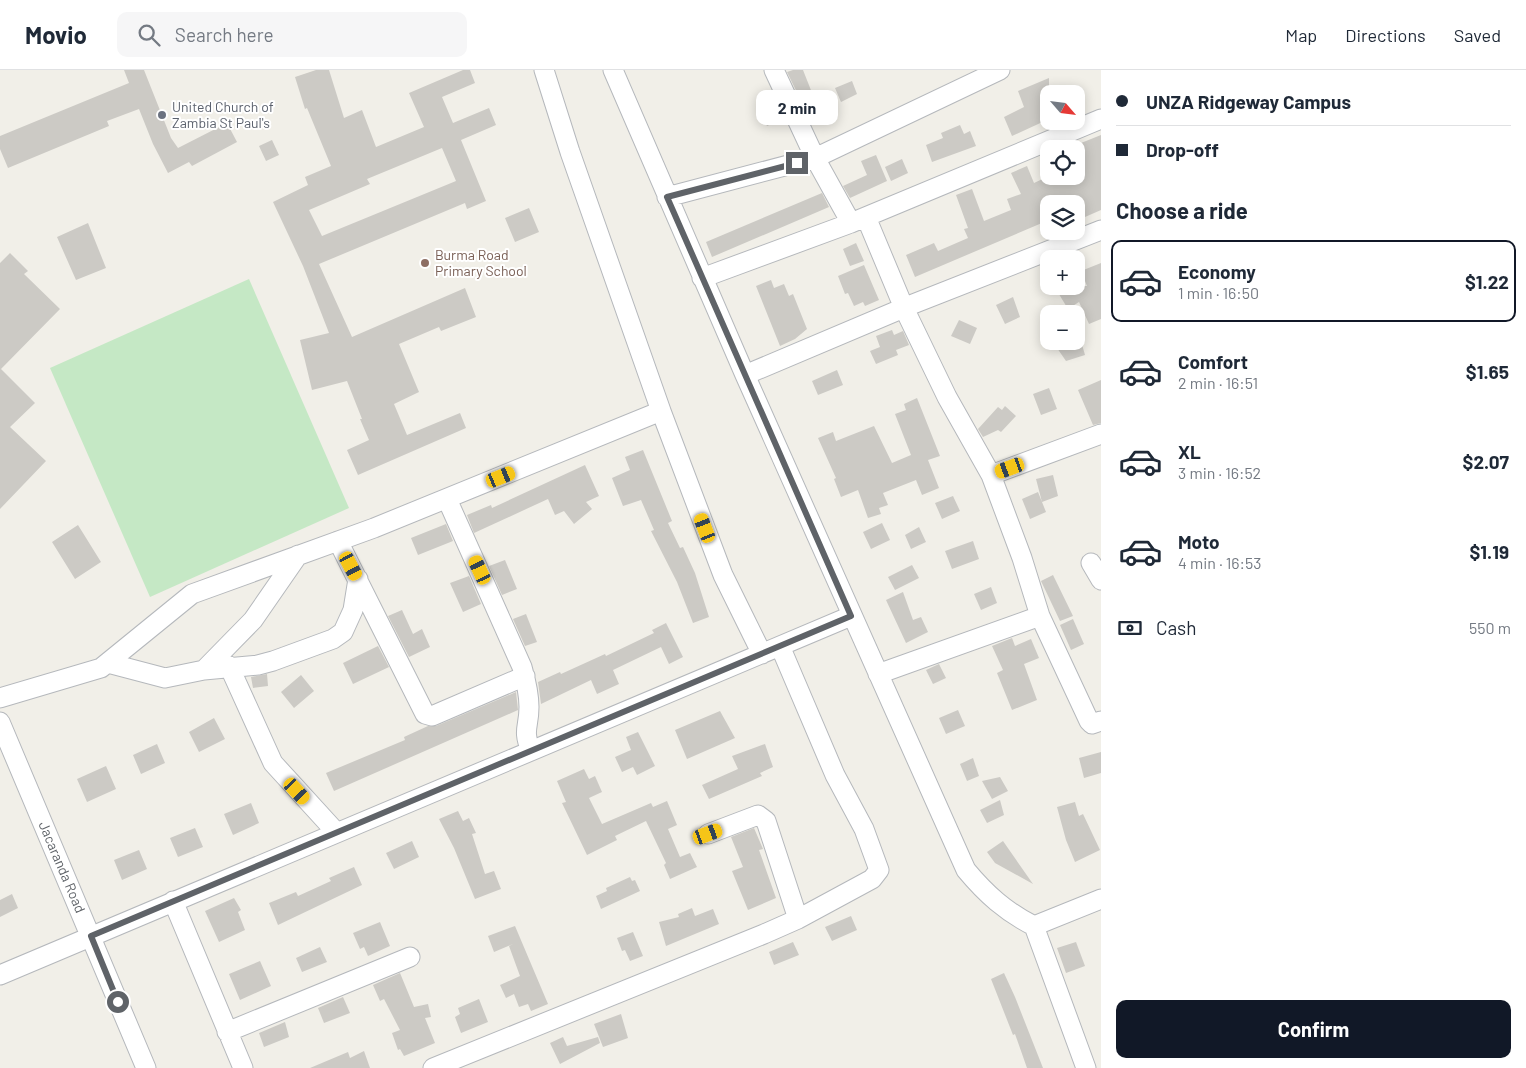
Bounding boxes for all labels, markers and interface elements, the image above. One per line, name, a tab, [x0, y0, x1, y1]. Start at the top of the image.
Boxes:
search box	[117, 12, 467, 57]
text: Movio	[25, 20, 87, 49]
icon: search	[135, 21, 163, 49]
text: Search here	[175, 23, 274, 46]
text: Map	[1285, 24, 1317, 46]
text: Directions	[1345, 24, 1426, 46]
text: Saved	[1454, 24, 1501, 46]
north arrow	[1040, 85, 1085, 130]
map controls	[1040, 85, 1085, 350]
text: UNZA Ridgeway Campus	[1146, 90, 1351, 113]
callout: 2 min	[756, 91, 838, 126]
place label: United Church of Zambia St Paul's	[172, 98, 274, 131]
text: 2 min	[778, 98, 816, 117]
marker: United Church of Zambia St Paul's	[156, 109, 168, 121]
text: Drop-off	[1146, 138, 1219, 161]
button: locate	[1040, 140, 1085, 185]
route end	[786, 152, 808, 174]
button: layers	[1040, 195, 1085, 240]
text: Choose a ride	[1116, 197, 1248, 223]
place label: Burma Road Primary School	[435, 246, 527, 279]
button: +	[1040, 250, 1085, 295]
marker: Burma Road Primary School	[419, 257, 431, 269]
icon: car	[1118, 259, 1163, 304]
text: Economy	[1178, 260, 1256, 283]
text: $1.22	[1465, 270, 1509, 293]
text: 1 min · 16:50	[1178, 283, 1259, 302]
button: −	[1040, 305, 1085, 350]
icon: car	[1118, 349, 1163, 394]
text: Comfort	[1178, 350, 1248, 373]
text: $1.65	[1466, 360, 1509, 383]
text: 2 min · 16:51	[1178, 373, 1258, 392]
icon: car	[1118, 439, 1163, 484]
text: XL	[1178, 440, 1201, 463]
text: $2.07	[1463, 450, 1509, 473]
car	[993, 456, 1026, 480]
text: 3 min · 16:52	[1178, 463, 1261, 482]
car	[484, 464, 517, 490]
car	[692, 511, 717, 545]
icon: car	[1118, 529, 1163, 574]
text: Moto	[1178, 530, 1220, 553]
text: $1.19	[1469, 540, 1509, 563]
car	[337, 549, 364, 583]
car	[466, 553, 493, 587]
text: 4 min · 16:53	[1178, 553, 1261, 572]
icon: cash	[1116, 614, 1144, 642]
text: Cash	[1156, 616, 1197, 639]
text: 550 m	[1469, 618, 1511, 637]
car	[281, 775, 312, 807]
street label: Jacaranda Road	[36, 818, 89, 915]
car	[691, 822, 724, 846]
route start	[107, 991, 129, 1013]
button: Confirm	[1116, 1000, 1511, 1058]

